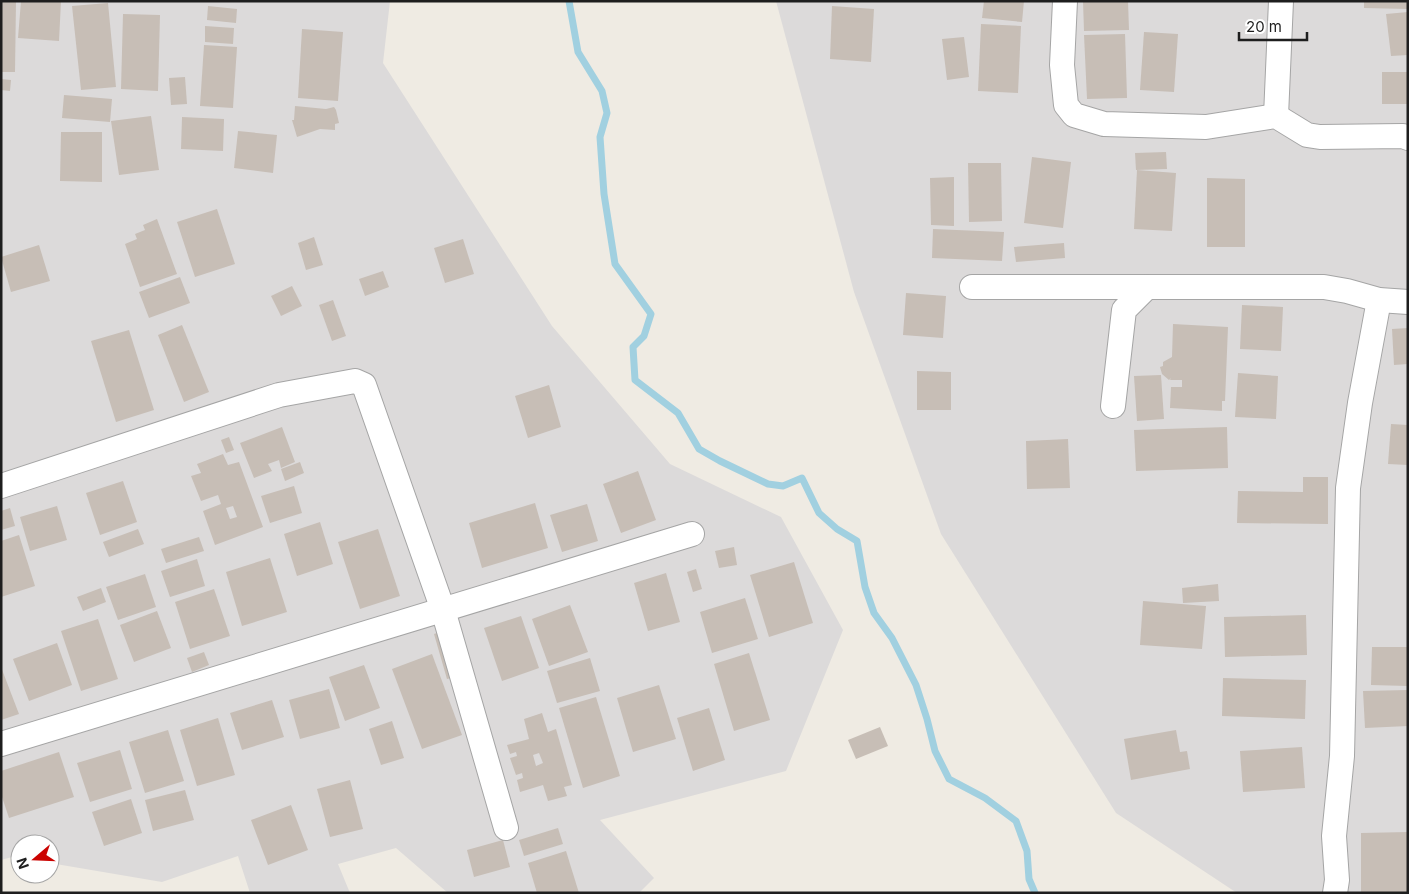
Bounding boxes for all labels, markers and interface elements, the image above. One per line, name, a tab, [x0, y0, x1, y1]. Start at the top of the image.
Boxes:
scale bar	[1239, 10, 1306, 42]
text: 20 m	[1246, 17, 1282, 36]
north arrow	[10, 834, 60, 884]
text: N	[12, 856, 32, 871]

